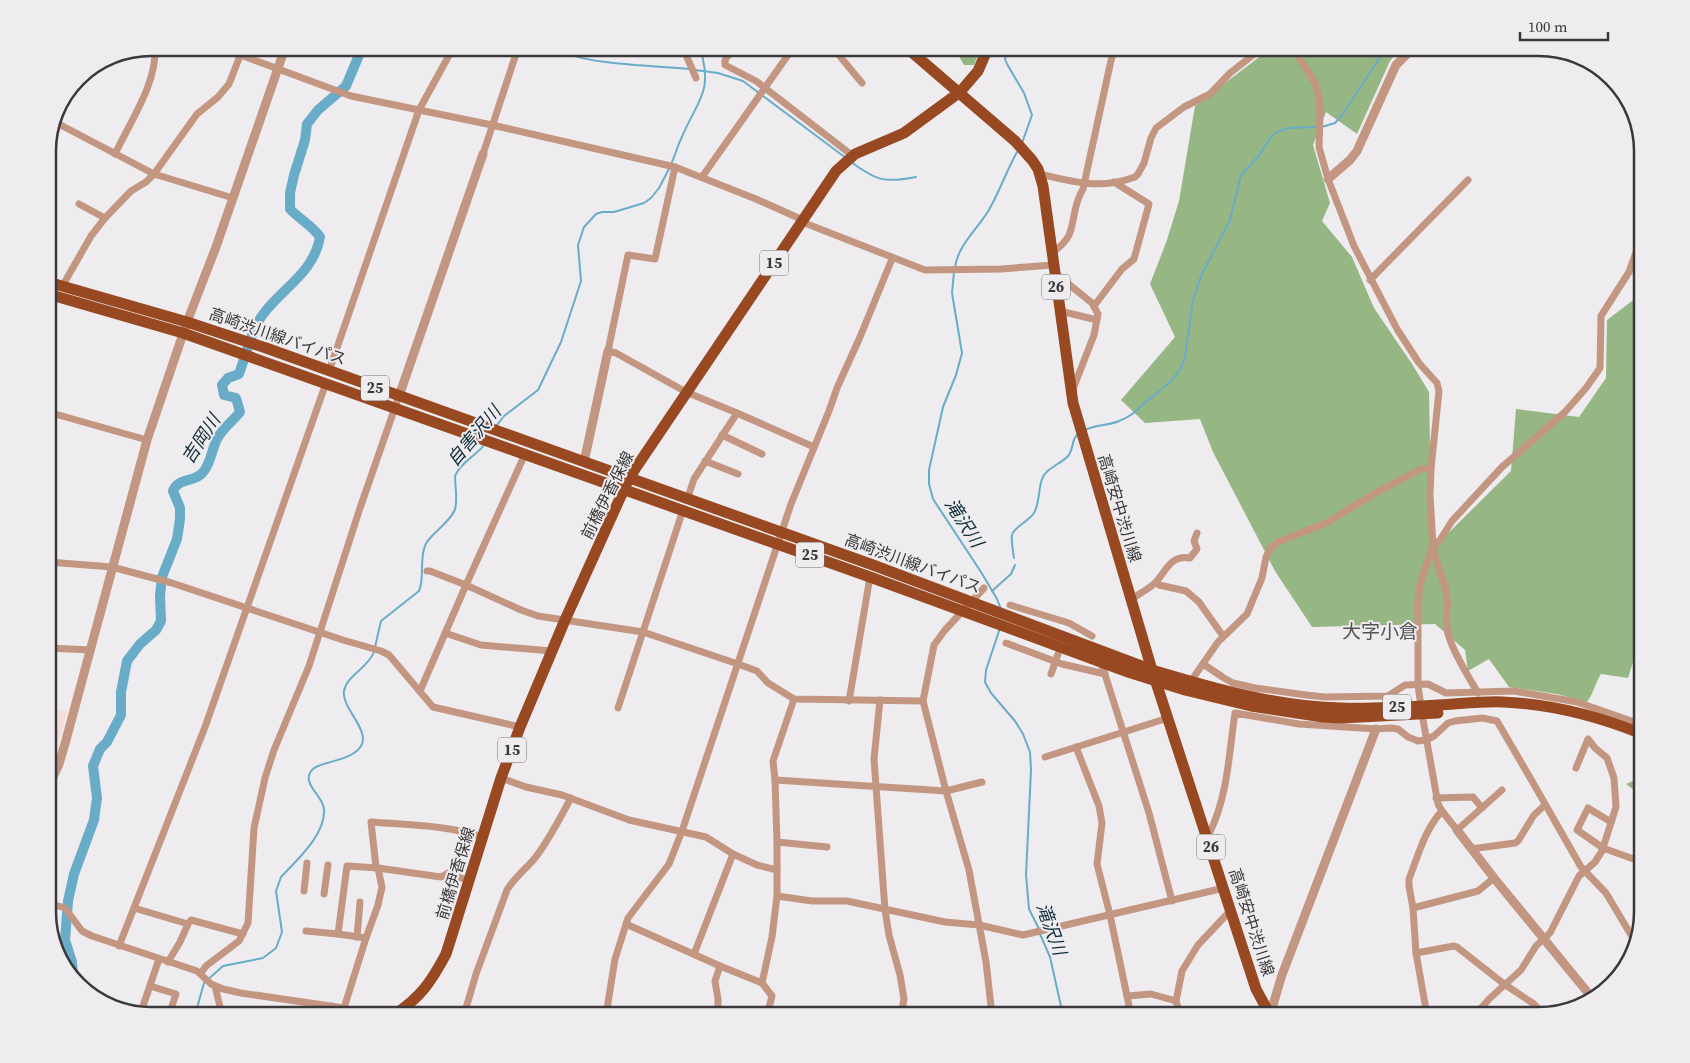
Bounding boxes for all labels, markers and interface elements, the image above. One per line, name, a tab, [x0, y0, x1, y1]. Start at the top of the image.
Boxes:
scale bar	[1520, 10, 1608, 42]
text: 100 m	[1528, 16, 1568, 37]
road number: 15	[760, 250, 788, 276]
road number: 26	[1042, 274, 1070, 300]
street label: 高崎渋川線バイパス	[206, 302, 350, 370]
road number: 25	[361, 376, 389, 400]
water label: 自害沢川	[441, 399, 508, 471]
water label: 吉岡川	[175, 408, 227, 468]
street label: 前橋伊香保線	[575, 447, 639, 543]
street label: 高崎安中渋川線	[1093, 451, 1147, 565]
water label: 滝沢川	[939, 493, 991, 554]
street label: 高崎渋川線バイパス	[842, 528, 984, 598]
road number: 25	[796, 542, 824, 568]
district label: 大字小倉	[1342, 618, 1418, 644]
road number: 25	[1383, 694, 1411, 720]
road number: 15	[498, 738, 526, 762]
street label: 前橋伊香保線	[430, 824, 480, 922]
road number: 26	[1197, 834, 1225, 860]
street label: 高崎安中渋川線	[1224, 865, 1280, 979]
water label: 滝沢川	[1030, 899, 1073, 960]

